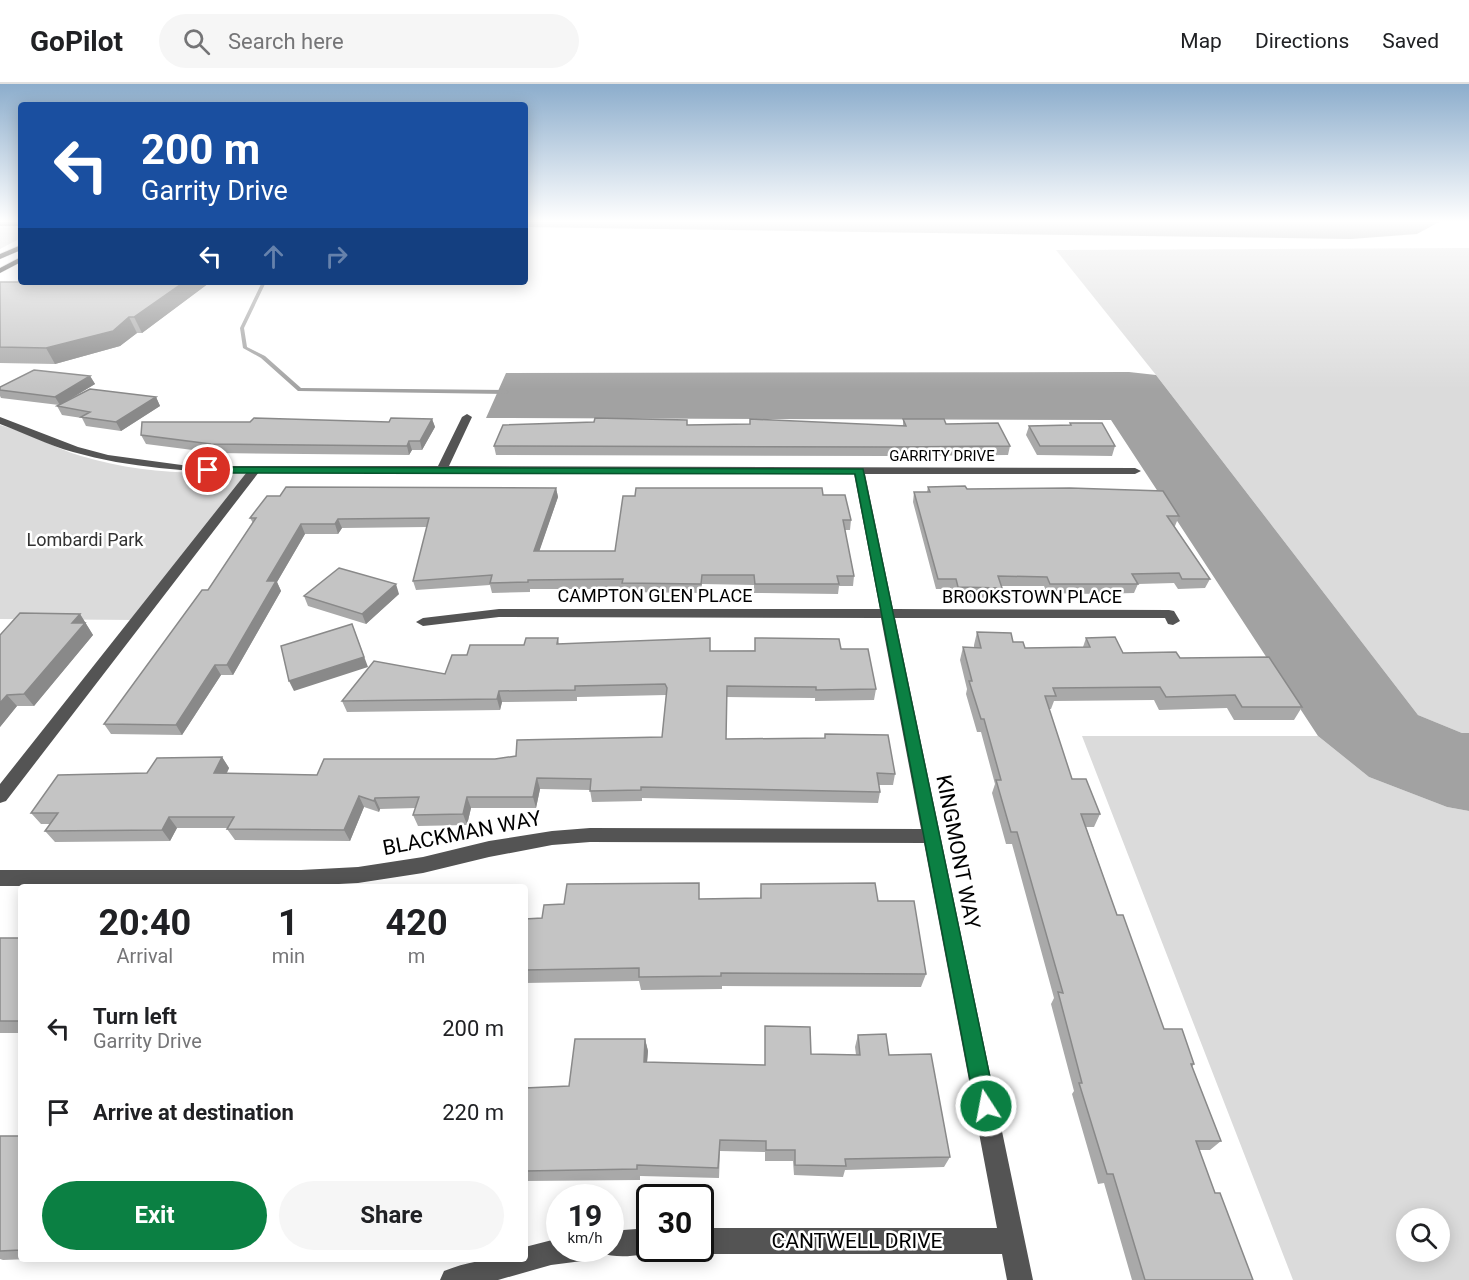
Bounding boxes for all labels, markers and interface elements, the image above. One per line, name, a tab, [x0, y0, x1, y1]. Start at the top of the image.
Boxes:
search box	[159, 14, 579, 68]
text: GoPilot	[30, 25, 123, 58]
icon: search	[180, 25, 213, 58]
text: Search here	[228, 29, 344, 54]
text: Map	[1180, 29, 1222, 53]
text: Directions	[1255, 29, 1349, 53]
text: Saved	[1382, 29, 1439, 53]
text: 200 m	[141, 125, 260, 174]
icon: left	[42, 126, 120, 204]
text: Garrity Drive	[141, 175, 288, 207]
icon: left	[194, 240, 227, 273]
icon: ahead	[257, 240, 290, 273]
icon: right	[320, 240, 353, 273]
pin	[182, 444, 233, 495]
street label: GARRITY DRIVE	[889, 447, 995, 465]
icon: arrive	[191, 453, 224, 486]
park label: Lombardi Park	[27, 529, 144, 550]
street label: CAMPTON GLEN PLACE	[557, 585, 753, 606]
street label: BROOKSTOWN PLACE	[942, 586, 1122, 607]
street label: KINGMONT WAY	[931, 773, 985, 931]
street label: BLACKMAN WAY	[381, 806, 544, 860]
text: 20:40	[98, 902, 191, 944]
text: 1	[278, 902, 299, 944]
text: 420	[386, 902, 448, 944]
text: Arrival	[116, 944, 173, 968]
text: min	[272, 944, 305, 968]
text: m	[408, 944, 425, 968]
text: Turn left	[93, 1004, 177, 1029]
icon: left	[42, 1012, 75, 1045]
text: 200 m	[442, 1016, 504, 1041]
text: Garrity Drive	[93, 1029, 202, 1053]
position arrow	[954, 1074, 1018, 1138]
icon: arrive	[42, 1096, 75, 1129]
text: Arrive at destination	[93, 1100, 294, 1125]
text: 220 m	[442, 1100, 504, 1125]
button: Exit	[42, 1181, 267, 1250]
button: Share	[279, 1181, 504, 1250]
speed limit sign: 30	[636, 1184, 714, 1262]
text: 19	[568, 1198, 602, 1233]
map controls	[1396, 1208, 1450, 1262]
button: search	[1396, 1208, 1450, 1262]
text: km/h	[567, 1229, 603, 1247]
street label: CANTWELL DRIVE	[772, 1229, 942, 1253]

